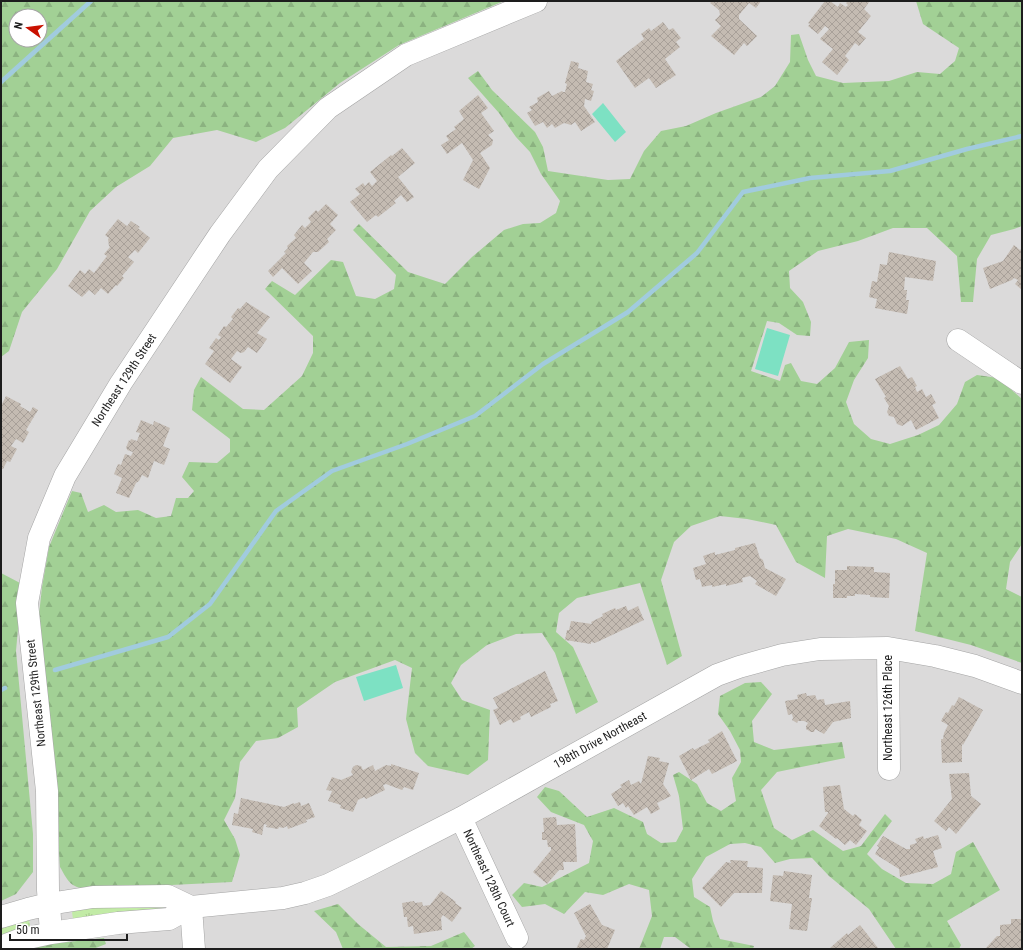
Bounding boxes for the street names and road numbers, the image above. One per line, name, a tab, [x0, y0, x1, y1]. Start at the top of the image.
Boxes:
street label: Northeast 129th Street	[89, 331, 159, 429]
street label: Northeast 129th Street	[23, 638, 49, 747]
street label: Northeast 126th Place	[881, 655, 895, 761]
street label: 198th Drive Northeast	[551, 709, 649, 771]
street label: Northeast 128th Court	[460, 827, 518, 929]

